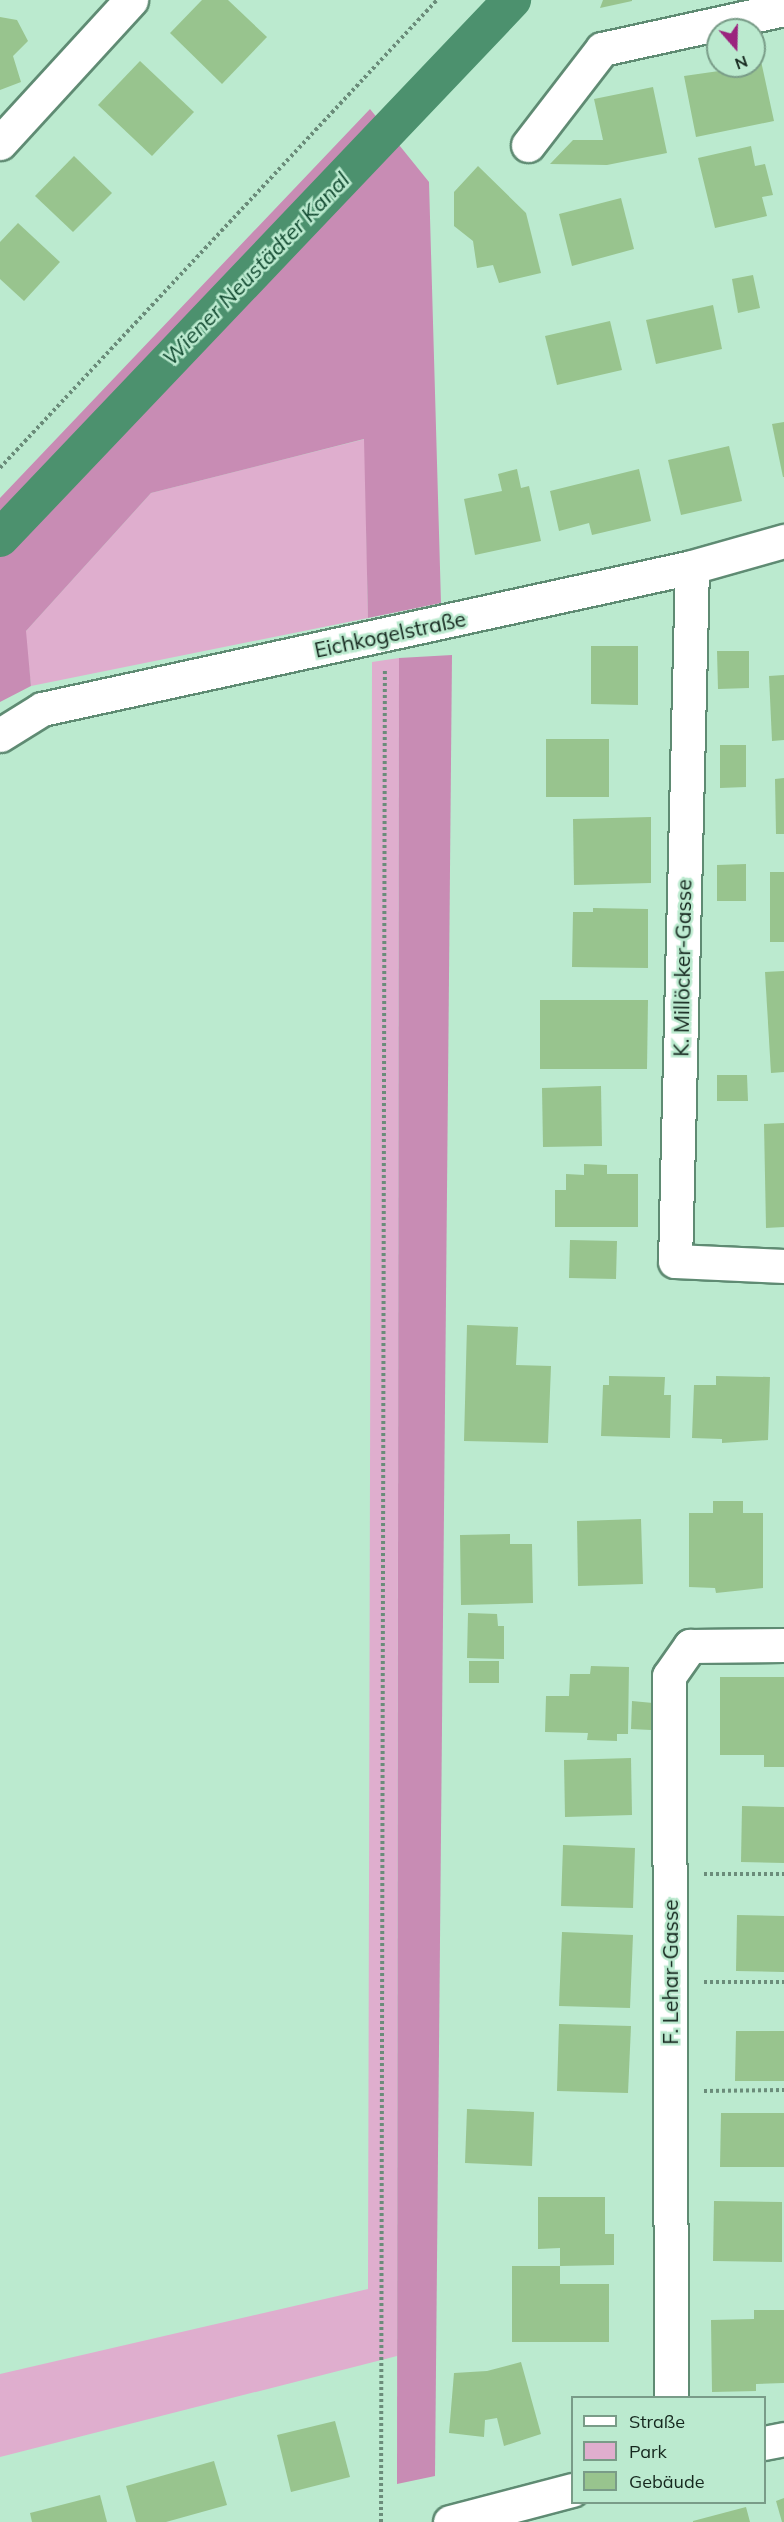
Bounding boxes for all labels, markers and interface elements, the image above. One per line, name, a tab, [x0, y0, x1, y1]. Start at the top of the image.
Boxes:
north arrow	[706, 18, 766, 78]
text: N	[732, 52, 751, 75]
water label: Wiener Neustädter Kanal	[157, 167, 355, 371]
street label: Eichkogelstraße	[312, 606, 468, 662]
street label: K. Millöcker-Gasse	[668, 879, 696, 1057]
street label: F. Lehar-Gasse	[657, 1899, 683, 2045]
legend	[571, 2396, 766, 2504]
text: Straße	[629, 2410, 685, 2433]
text: Park	[629, 2440, 667, 2463]
text: Gebäude	[629, 2470, 705, 2493]

